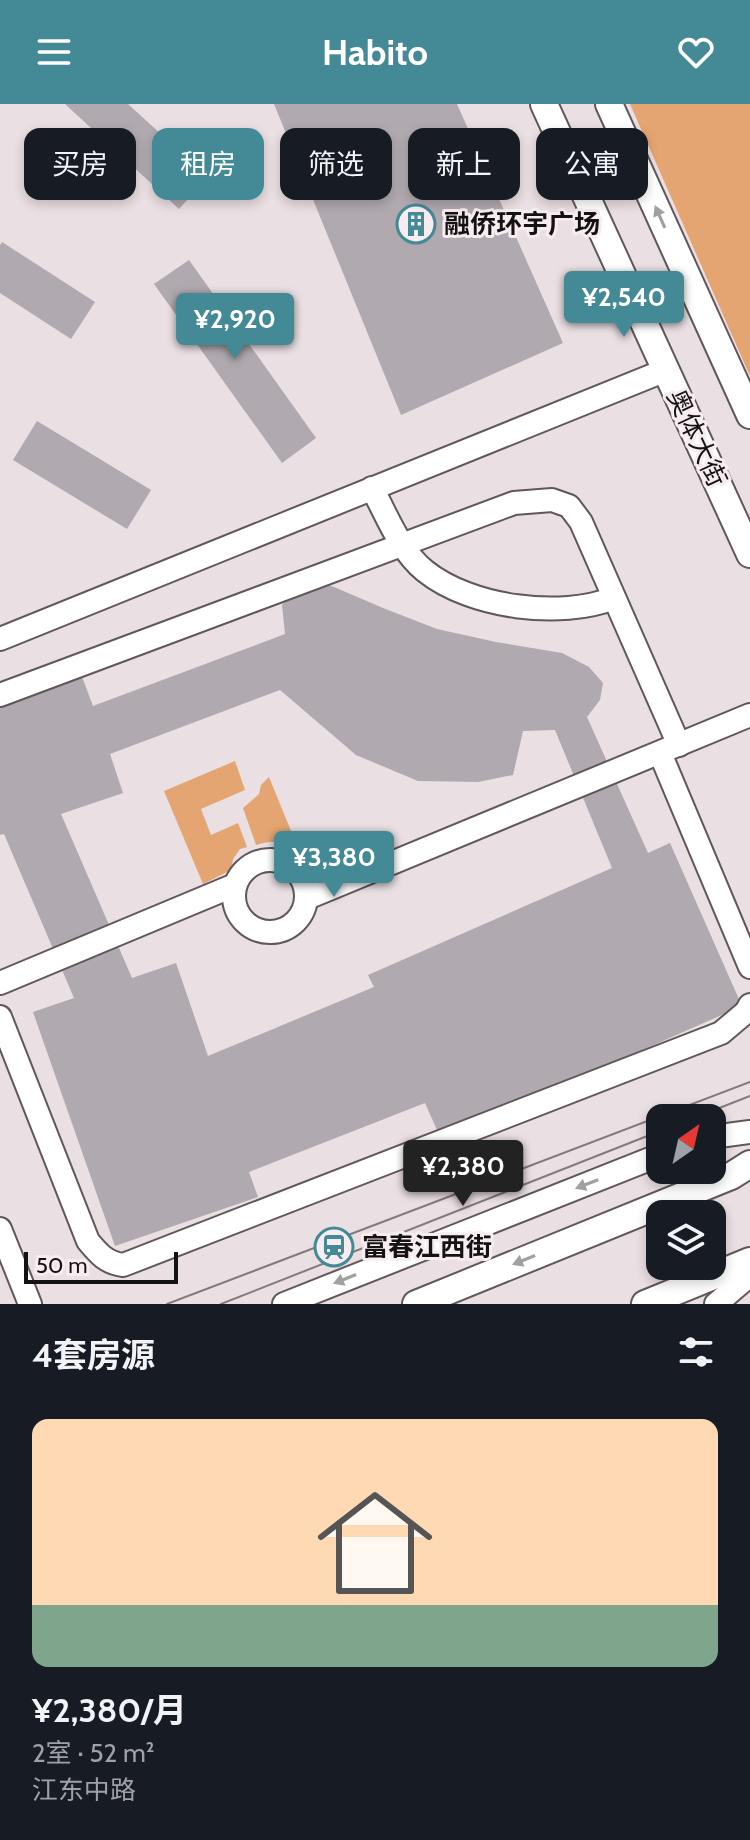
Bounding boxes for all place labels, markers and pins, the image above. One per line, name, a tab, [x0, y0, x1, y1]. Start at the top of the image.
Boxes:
building icon: 融侨环宇广场	[395, 203, 437, 245]
place label: 融侨环宇广场	[444, 208, 600, 240]
pin: ¥2,540	[559, 271, 689, 339]
pin: ¥2,920	[170, 293, 300, 361]
pin: ¥3,380	[269, 831, 399, 899]
pin: ¥2,380	[398, 1140, 528, 1208]
station icon: 富春江西街	[313, 1226, 355, 1268]
place label: 富春江西街	[362, 1231, 492, 1263]

